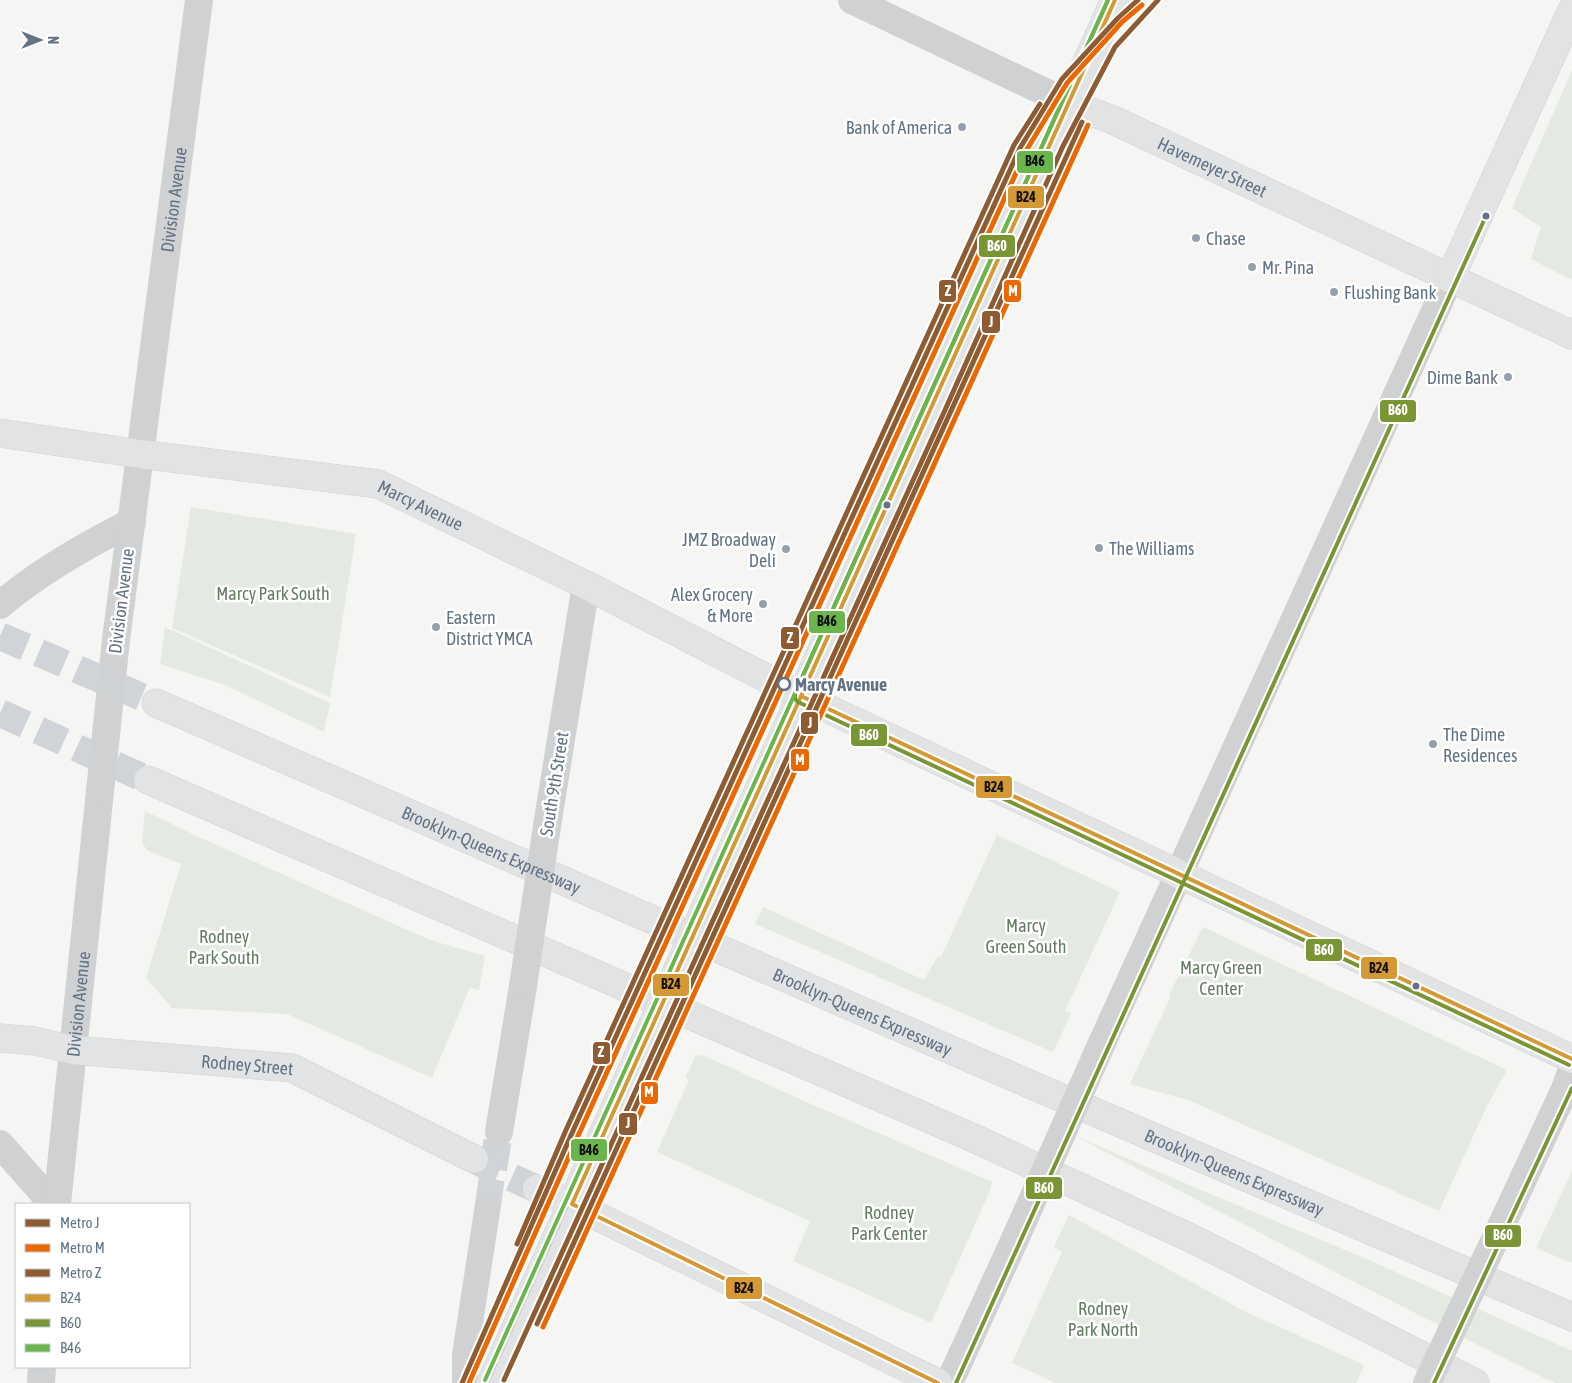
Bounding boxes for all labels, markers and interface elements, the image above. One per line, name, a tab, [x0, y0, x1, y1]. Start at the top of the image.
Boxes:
north arrow	[15, 15, 65, 65]
text: N	[45, 36, 61, 44]
place label: Bank of America	[846, 117, 952, 138]
marker: Bank of America	[956, 121, 968, 133]
street label: Havemeyer Street	[1155, 132, 1270, 201]
street label: Division Avenue	[156, 146, 190, 254]
line badge: B46	[1016, 150, 1054, 174]
text: B46	[1025, 153, 1045, 169]
line badge: B24	[1007, 185, 1045, 209]
text: B24	[1016, 189, 1036, 205]
unlabelled marker	[1481, 211, 1491, 221]
place label: Chase	[1206, 228, 1246, 249]
marker: Chase	[1190, 232, 1202, 244]
line badge: B60	[978, 234, 1016, 258]
text: B60	[987, 238, 1007, 254]
place label: Mr. Pina	[1262, 257, 1314, 278]
marker: Mr. Pina	[1246, 261, 1258, 273]
line badge: Z	[938, 279, 957, 303]
line badge: M	[1003, 279, 1022, 303]
place label: Flushing Bank	[1344, 282, 1437, 303]
text: Z	[945, 283, 952, 299]
text: M	[1008, 283, 1018, 299]
marker: Flushing Bank	[1328, 286, 1340, 298]
line badge: J	[981, 310, 1001, 334]
text: J	[988, 314, 993, 330]
place label: Dime Bank	[1427, 367, 1498, 388]
marker: Dime Bank	[1502, 371, 1514, 383]
line badge: B60	[1379, 399, 1417, 423]
text: B60	[1388, 402, 1408, 418]
street label: Marcy Avenue	[375, 475, 467, 534]
unlabelled marker	[882, 500, 892, 510]
place label: JMZ Broadway Deli	[682, 529, 776, 571]
place label: The Williams	[1109, 538, 1194, 559]
marker: The Williams	[1093, 542, 1105, 554]
marker: JMZ Broadway Deli	[780, 543, 792, 555]
street label: Division Avenue	[104, 547, 138, 655]
park label: Marcy Park South	[216, 583, 330, 604]
place label: Alex Grocery & More	[671, 584, 753, 626]
marker: Alex Grocery & More	[757, 598, 769, 610]
place label: Eastern District YMCA	[446, 607, 533, 649]
line badge: B46	[808, 610, 846, 634]
text: B46	[817, 613, 837, 629]
marker: Eastern District YMCA	[430, 621, 442, 633]
line badge: Z	[780, 626, 800, 650]
text: Z	[787, 630, 794, 646]
place label: Marcy Avenue	[795, 674, 887, 695]
marker: Marcy Avenue	[777, 677, 791, 691]
line badge: J	[800, 711, 819, 735]
text: J	[807, 715, 812, 731]
line badge: B60	[850, 723, 888, 747]
place label: The Dime Residences	[1443, 724, 1517, 766]
text: B60	[859, 727, 879, 743]
street label: South 9th Street	[535, 730, 573, 838]
marker: The Dime Residences	[1427, 738, 1439, 750]
line badge: M	[790, 748, 810, 772]
text: M	[795, 752, 805, 768]
line badge: B24	[975, 775, 1013, 799]
text: B24	[984, 779, 1004, 795]
street label: Brooklyn-Queens Expressway	[399, 801, 584, 898]
park label: Marcy Green South	[986, 915, 1066, 957]
park label: Rodney Park South	[188, 926, 260, 968]
line badge: B60	[1305, 938, 1343, 962]
text: B60	[1314, 942, 1334, 958]
street label: Division Avenue	[62, 950, 94, 1058]
line badge: B24	[1360, 956, 1398, 980]
park label: Marcy Green Center	[1180, 957, 1262, 999]
text: B24	[1369, 960, 1389, 976]
street label: Brooklyn-Queens Expressway	[770, 963, 955, 1060]
line badge: B24	[652, 973, 690, 997]
text: B24	[661, 976, 681, 992]
unlabelled marker	[1411, 981, 1421, 991]
line badge: Z	[592, 1041, 611, 1065]
text: Z	[598, 1044, 605, 1060]
street label: Rodney Street	[200, 1050, 294, 1079]
line badge: M	[640, 1081, 659, 1105]
text: M	[644, 1084, 654, 1100]
line badge: J	[618, 1112, 638, 1136]
text: J	[625, 1115, 630, 1131]
street label: Brooklyn-Queens Expressway	[1142, 1124, 1327, 1220]
line badge: B46	[570, 1138, 608, 1162]
text: B46	[579, 1142, 599, 1158]
line badge: B60	[1025, 1176, 1063, 1200]
text: B60	[1034, 1180, 1054, 1196]
park label: Rodney Park Center	[851, 1202, 928, 1244]
legend	[15, 1203, 190, 1368]
text: Metro J	[60, 1214, 100, 1231]
line badge: B60	[1484, 1224, 1522, 1248]
text: B60	[1493, 1227, 1513, 1243]
text: Metro M	[60, 1239, 105, 1256]
text: Metro Z	[60, 1264, 102, 1281]
line badge: B24	[725, 1276, 763, 1300]
text: B24	[734, 1280, 754, 1296]
text: B24	[60, 1289, 81, 1306]
park label: Rodney Park North	[1068, 1298, 1138, 1340]
text: B60	[60, 1314, 81, 1331]
text: B46	[60, 1339, 81, 1356]

